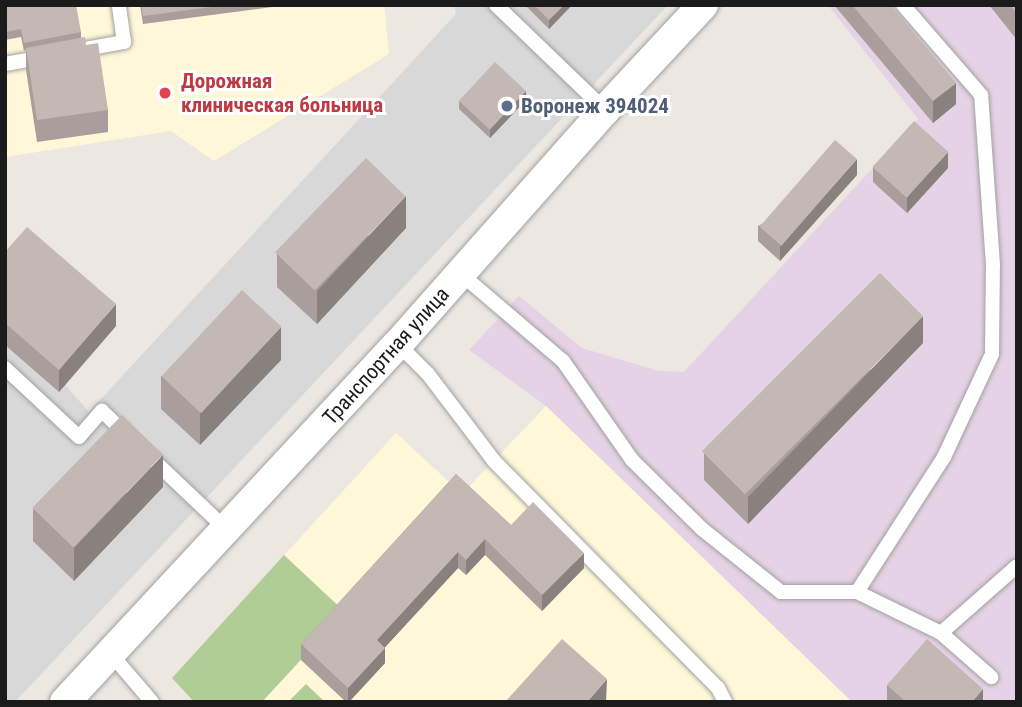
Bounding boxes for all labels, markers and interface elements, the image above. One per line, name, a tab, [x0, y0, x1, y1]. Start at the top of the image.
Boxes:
place label: Дорожная клиническая больница	[181, 68, 383, 118]
marker: Дорожная клиническая больница	[155, 83, 175, 103]
place label: Воронеж 394024	[521, 93, 669, 119]
marker: Воронеж 394024	[499, 98, 515, 114]
street label: Транспортная улица	[317, 282, 455, 430]

